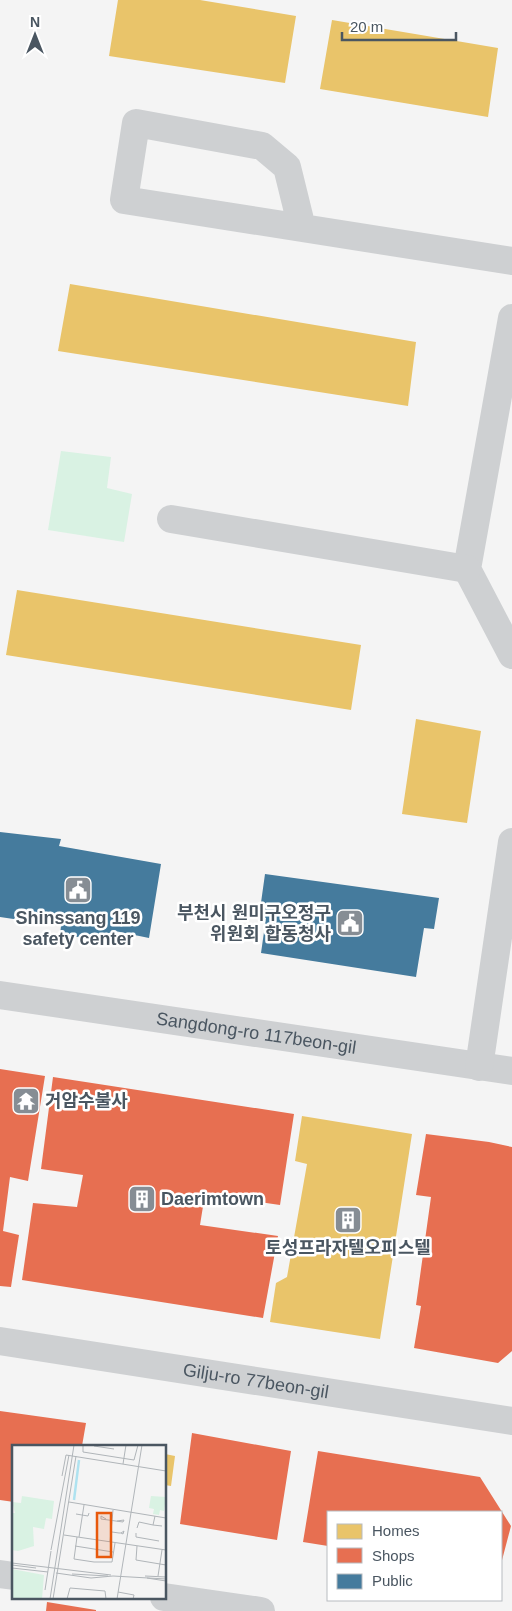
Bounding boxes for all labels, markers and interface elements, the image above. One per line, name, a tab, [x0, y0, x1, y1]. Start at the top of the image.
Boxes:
north arrow	[10, 10, 60, 60]
scale bar	[342, 10, 456, 42]
text: N	[30, 14, 40, 30]
text: 20 m	[350, 18, 383, 35]
public building icon: Shinssang 119 safety center	[63, 875, 93, 905]
place label: 부천시 원미구오정구 위원회 합동청사	[177, 903, 331, 944]
place label: Shinssang 119 safety center	[15, 908, 141, 949]
public building icon: 부천시 원미구오정구 위원회 합동청사	[335, 908, 365, 938]
street label: Sangdong-ro 117beon-gil	[155, 1008, 358, 1058]
temple icon: 거암수불사	[11, 1086, 41, 1116]
place label: 거암수불사	[45, 1091, 128, 1111]
building icon: Daerimtown	[127, 1184, 157, 1214]
place label: Daerimtown	[161, 1189, 264, 1209]
building icon: 토성프라자텔오피스텔	[333, 1205, 363, 1235]
place label: 토성프라자텔오피스텔	[265, 1238, 431, 1258]
street label: Gilju-ro 77beon-gil	[182, 1360, 330, 1402]
inset map	[12, 1445, 166, 1598]
legend	[327, 1511, 502, 1601]
text: Homes	[372, 1522, 420, 1539]
text: Shops	[372, 1547, 415, 1564]
text: Public	[372, 1572, 413, 1589]

